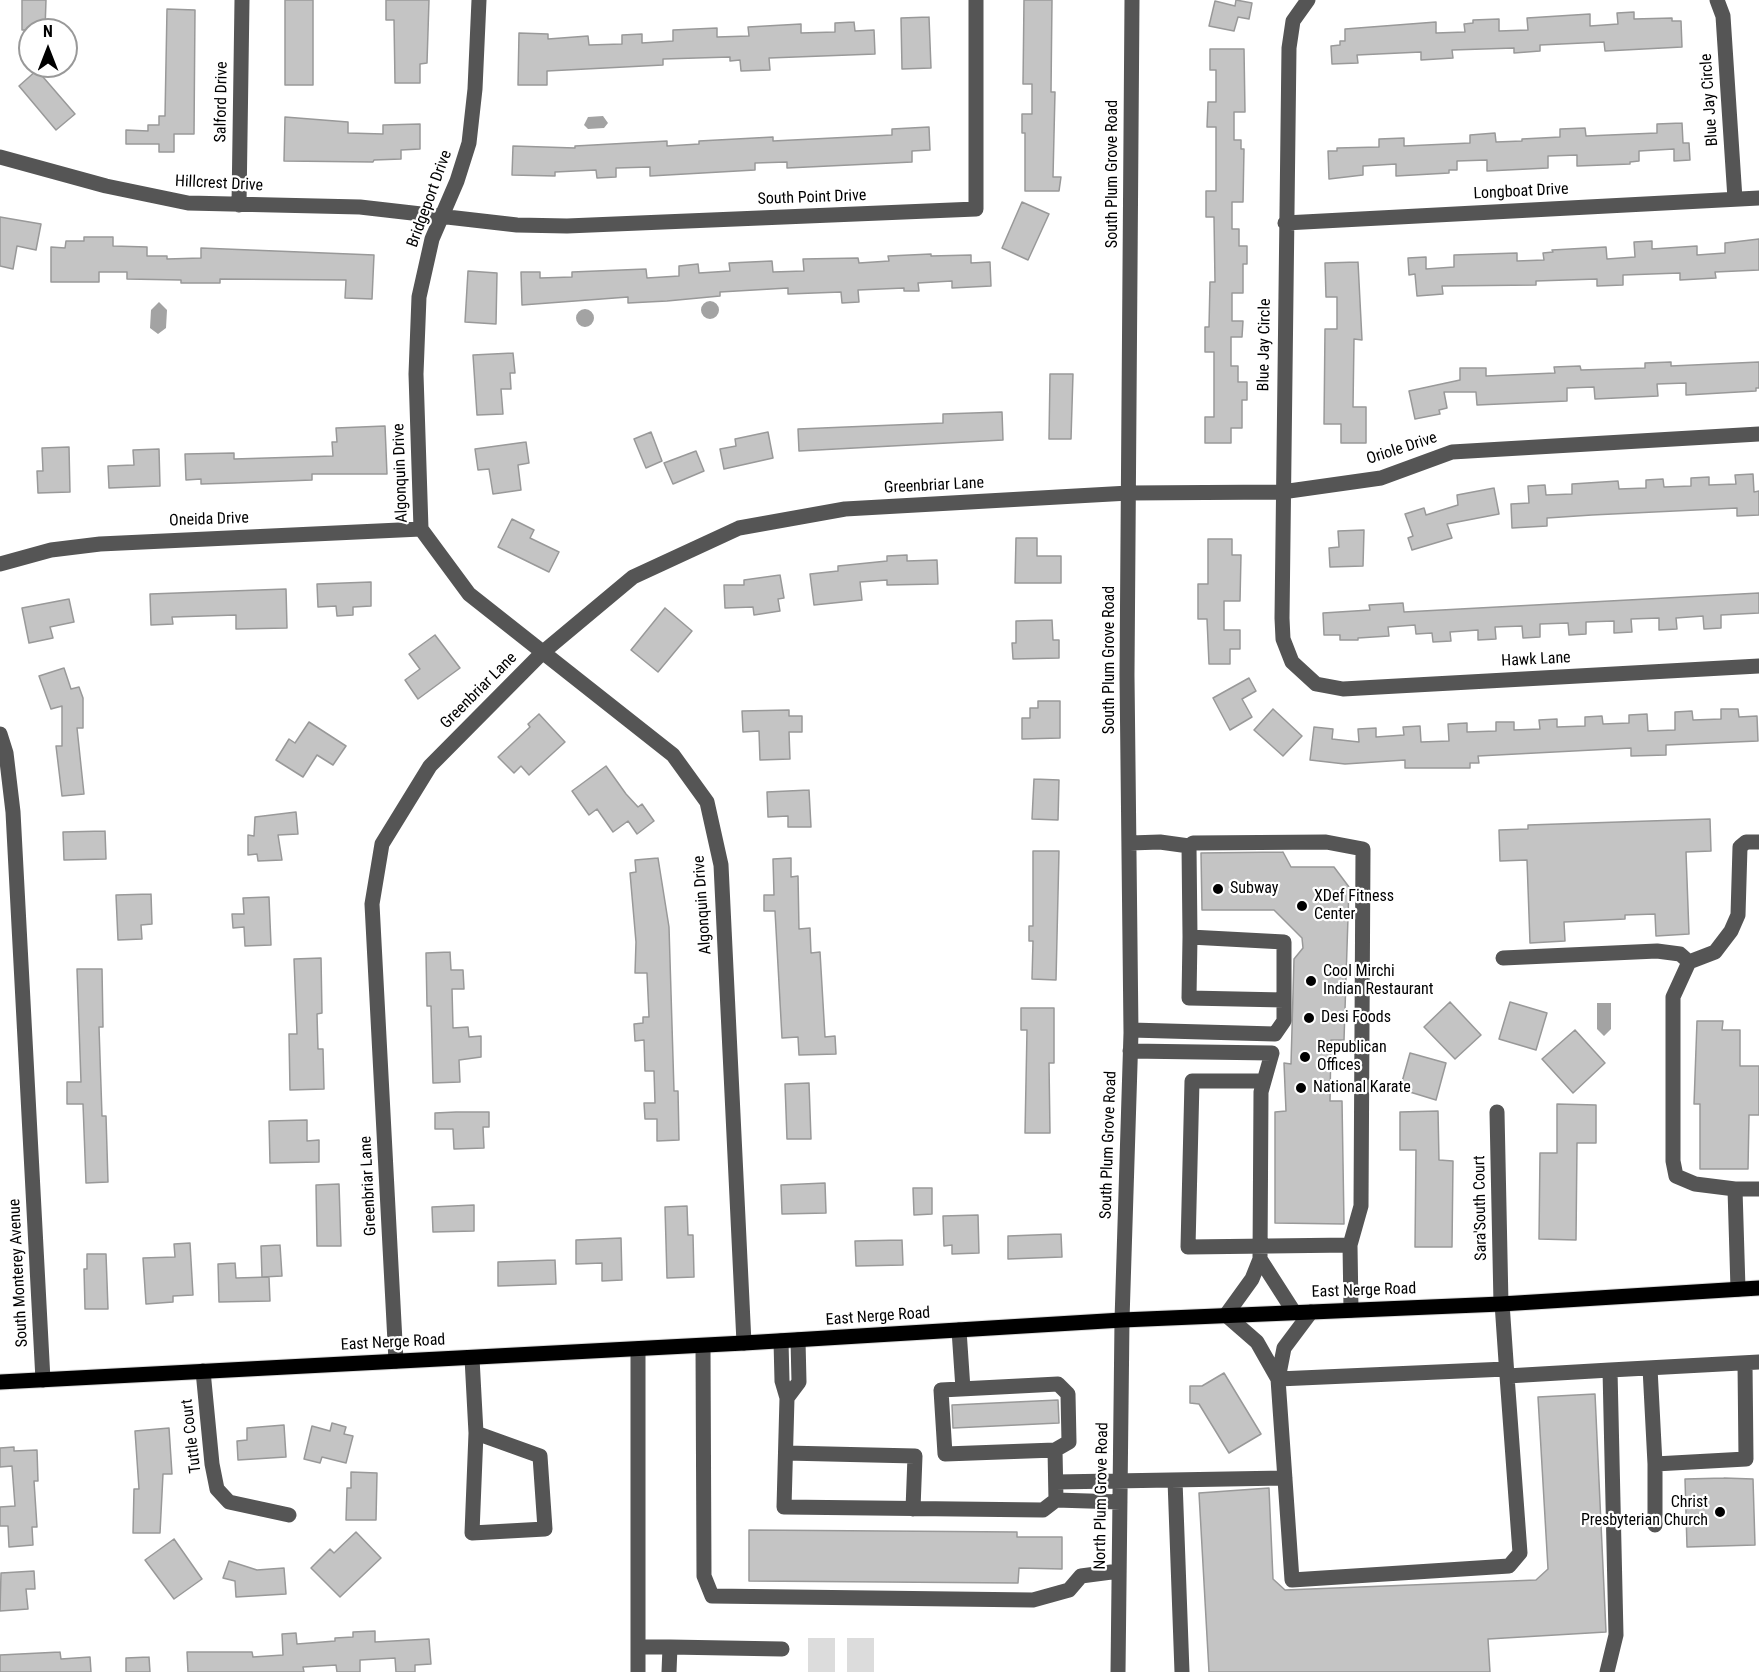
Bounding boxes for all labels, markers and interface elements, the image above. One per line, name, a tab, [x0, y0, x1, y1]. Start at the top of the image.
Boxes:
north arrow	[18, 18, 78, 78]
text: N	[43, 22, 53, 41]
street label: Blue Jay Circle	[1697, 53, 1723, 147]
street label: Salford Drive	[212, 61, 232, 143]
street label: South Plum Grove Road	[1103, 100, 1123, 248]
street label: Bridgeport Drive	[404, 148, 456, 250]
street label: Hillcrest Drive	[174, 172, 264, 196]
street label: Longboat Drive	[1473, 180, 1569, 204]
street label: South Point Drive	[757, 187, 867, 209]
street label: Blue Jay Circle	[1255, 298, 1275, 392]
street label: Algonquin Drive	[390, 423, 412, 523]
street label: Oriole Drive	[1364, 429, 1440, 469]
street label: Greenbriar Lane	[884, 474, 984, 498]
street label: Oneida Drive	[169, 509, 249, 531]
street label: South Plum Grove Road	[1100, 586, 1120, 734]
street label: Greenbriar Lane	[437, 649, 521, 733]
street label: Hawk Lane	[1501, 649, 1571, 671]
street label: Algonquin Drive	[690, 855, 716, 955]
place label: Subway	[1230, 879, 1279, 899]
marker: Subway	[1211, 882, 1225, 896]
place label: XDef Fitness Center	[1314, 887, 1394, 925]
marker: XDef Fitness Center	[1295, 899, 1309, 913]
place label: Cool Mirchi Indian Restaurant	[1323, 962, 1434, 1000]
marker: Cool Mirchi Indian Restaurant	[1304, 974, 1318, 988]
place label: Desi Foods	[1321, 1008, 1391, 1028]
marker: Desi Foods	[1302, 1011, 1316, 1025]
place label: Republican Offices	[1317, 1038, 1387, 1076]
marker: Republican Offices	[1298, 1050, 1312, 1064]
street label: South Plum Grove Road	[1097, 1071, 1121, 1219]
place label: National Karate	[1313, 1078, 1411, 1098]
marker: National Karate	[1294, 1081, 1308, 1095]
street label: Greenbriar Lane	[357, 1136, 381, 1236]
street label: Sara'South Court	[1470, 1155, 1492, 1261]
street label: South Monterey Avenue	[6, 1198, 32, 1348]
street label: East Nerge Road	[1311, 1280, 1417, 1302]
street label: East Nerge Road	[825, 1304, 931, 1330]
street label: East Nerge Road	[340, 1331, 446, 1355]
street label: Tuttle Court	[178, 1398, 206, 1474]
street label: North Plum Grove Road	[1091, 1422, 1113, 1570]
place label: Christ Presbyterian Church	[1581, 1493, 1708, 1531]
marker: Christ Presbyterian Church	[1713, 1505, 1727, 1519]

